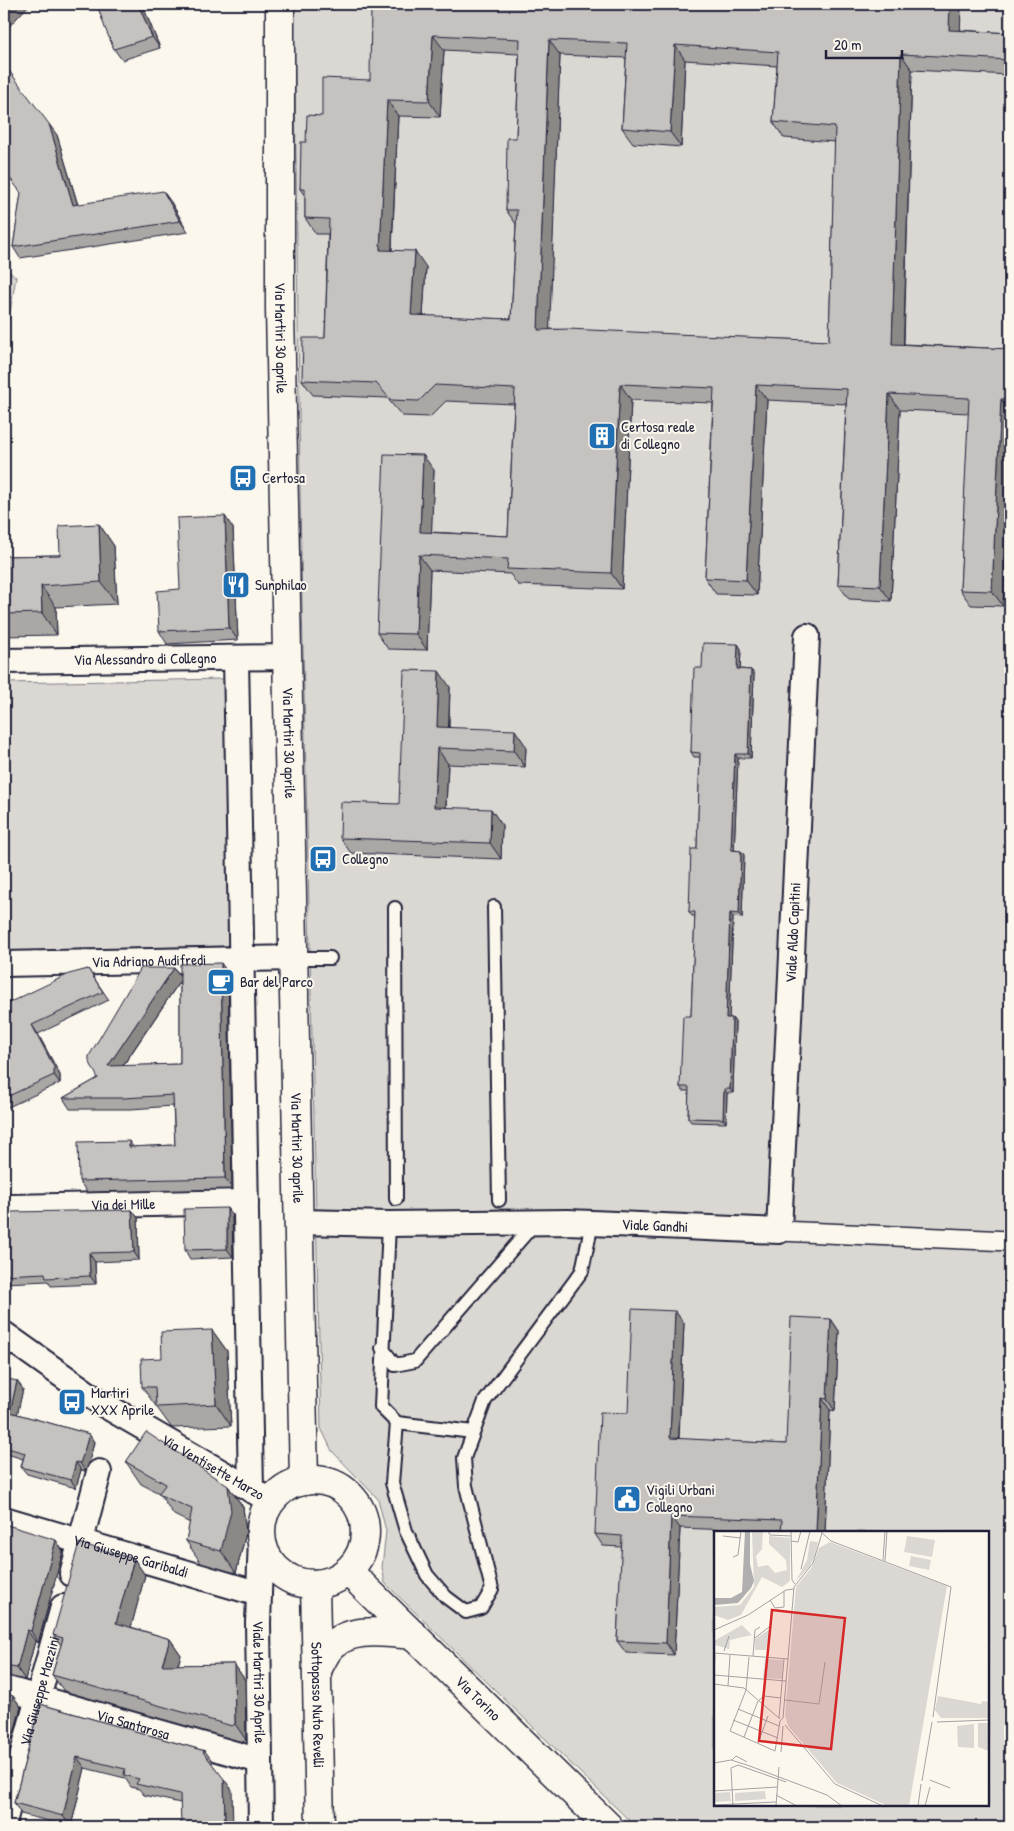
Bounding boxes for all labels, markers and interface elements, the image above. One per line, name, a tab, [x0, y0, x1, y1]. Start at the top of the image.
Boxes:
scale bar	[826, 28, 903, 60]
text: 20 m	[834, 34, 861, 55]
street label: Via Martiri 30 aprile	[270, 282, 293, 394]
place label: Certosa reale di Collegno	[621, 416, 695, 454]
building icon: Certosa reale di Collegno	[587, 421, 617, 451]
bus stop icon: Certosa	[228, 463, 258, 493]
place label: Certosa	[262, 467, 305, 488]
restaurant icon: Sunphilao	[221, 570, 251, 600]
place label: Sunphilao	[255, 574, 307, 595]
street label: Via Alessandro di Collegno	[73, 647, 217, 670]
street label: Via Martiri 30 aprile	[278, 687, 301, 799]
bus stop icon: Collegno	[308, 844, 338, 874]
place label: Collegno	[342, 848, 388, 869]
street label: Viale Aldo Capitini	[780, 882, 805, 983]
street label: Via Adriano Audifredi	[91, 949, 206, 972]
cafe icon: Bar del Parco	[206, 967, 236, 997]
place label: Bar del Parco	[240, 971, 313, 992]
street label: Via Martiri 30 aprile	[286, 1092, 309, 1204]
street label: Via dei Mille	[91, 1193, 156, 1215]
street label: Viale Gandhi	[621, 1213, 689, 1237]
place label: Martiri XXX Aprile	[91, 1382, 154, 1420]
bus stop icon: Martiri XXX Aprile	[57, 1387, 87, 1417]
street label: Via Ventisette Marzo	[158, 1429, 268, 1505]
place label: Vigili Urbani Collegno	[646, 1479, 715, 1517]
public building icon: Vigili Urbani Collegno	[612, 1484, 642, 1514]
street label: Via Giuseppe Garibaldi	[71, 1529, 191, 1583]
inset map	[714, 1531, 989, 1806]
street label: Viale Martiri 30 Aprile	[248, 1620, 271, 1743]
street label: Via Giuseppe Mazzini	[14, 1633, 65, 1748]
street label: Sottopasso Nuto Revelli	[306, 1642, 330, 1768]
street label: Via Torino	[451, 1671, 506, 1725]
street label: Via Santarosa	[94, 1704, 172, 1745]

